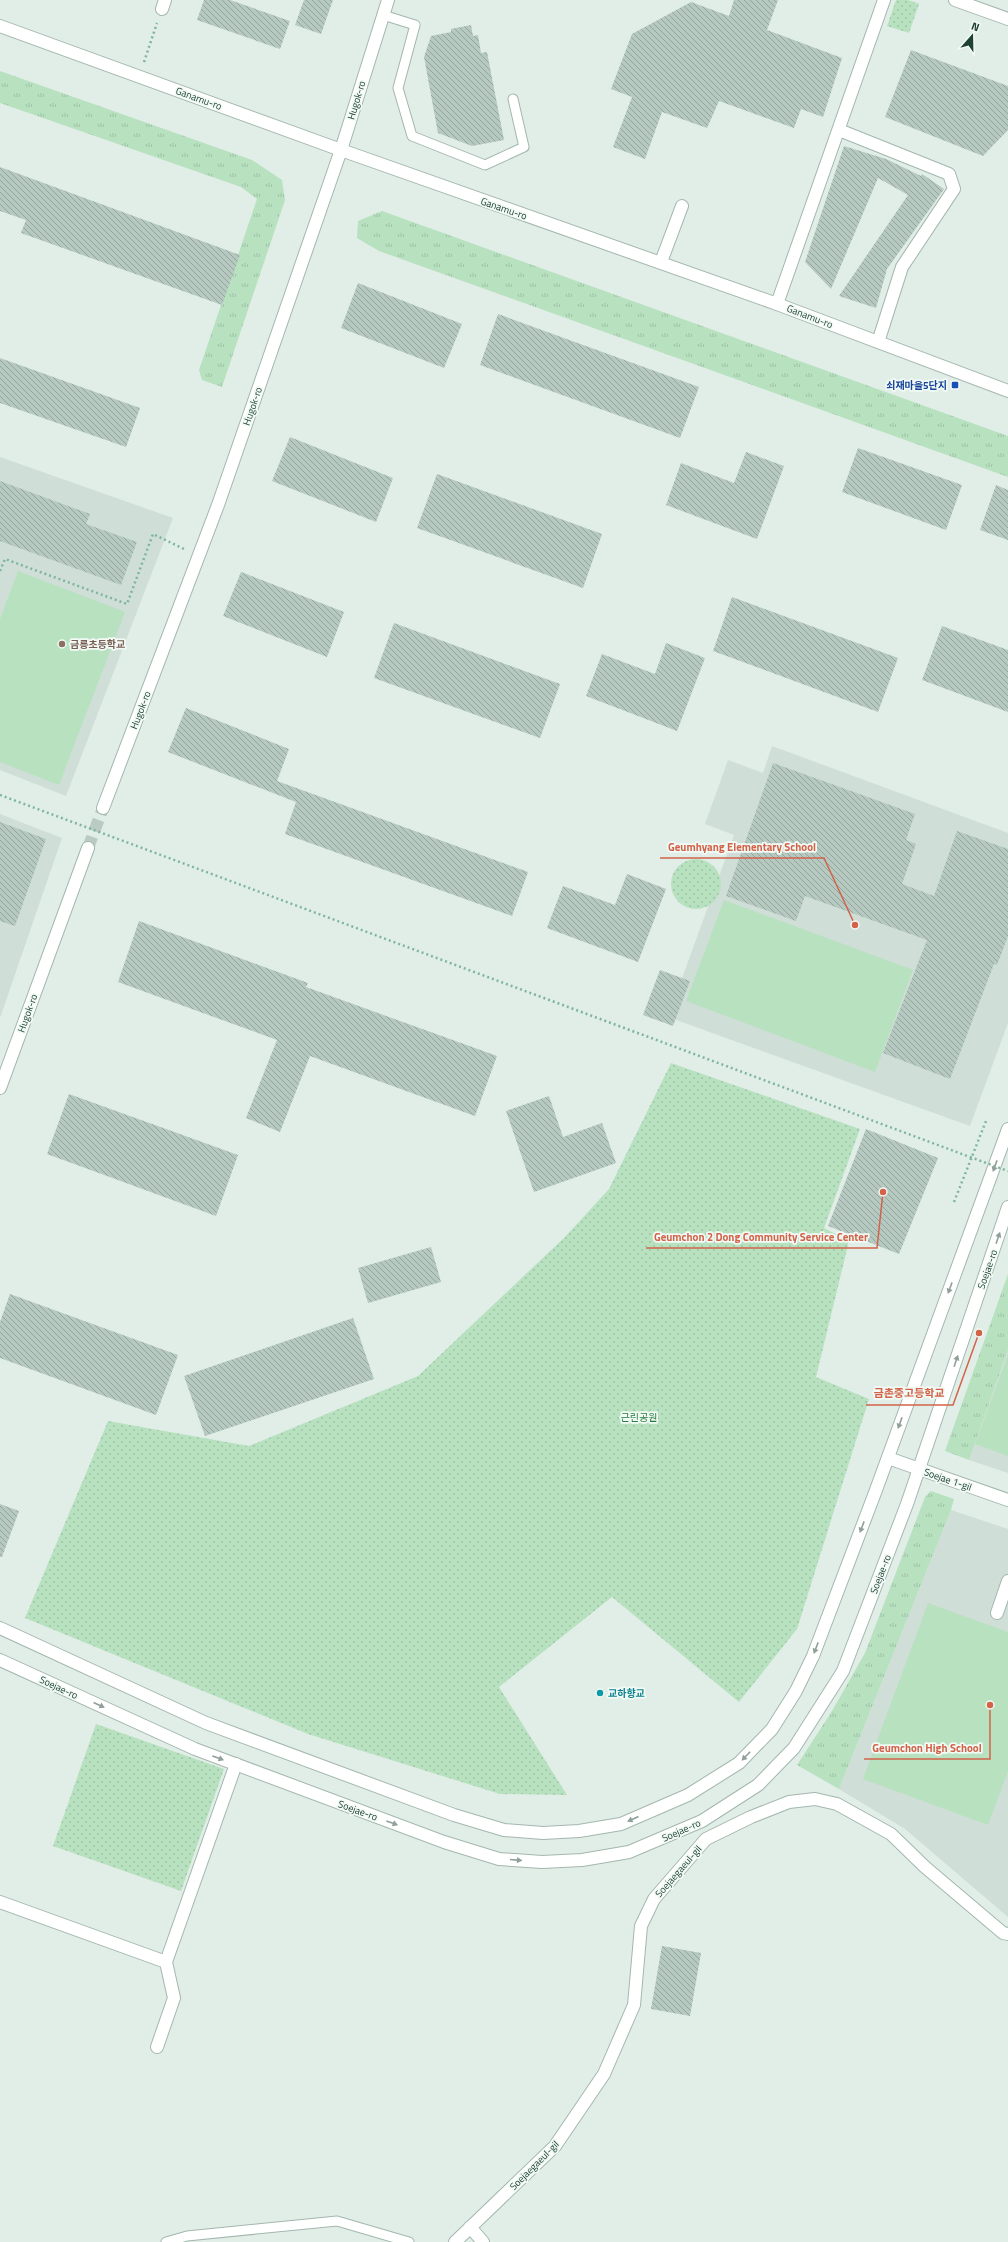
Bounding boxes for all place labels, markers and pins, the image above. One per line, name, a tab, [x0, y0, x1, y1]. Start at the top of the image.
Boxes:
place label: 쇠재마을5단지	[886, 378, 947, 393]
marker: 쇠재마을5단지	[950, 380, 960, 390]
place label: 금릉초등학교	[70, 637, 125, 652]
marker: 금릉초등학교	[57, 639, 67, 649]
callout: Geumhyang Elementary School	[660, 835, 824, 858]
callout: Geumchon 2 Dong Community Service Center	[646, 1225, 877, 1248]
callout: 금촌중고등학교	[866, 1382, 953, 1405]
place label: 교하향교	[608, 1686, 645, 1701]
marker: 교하향교	[595, 1688, 605, 1698]
callout: Geumchon High School	[864, 1736, 990, 1759]

